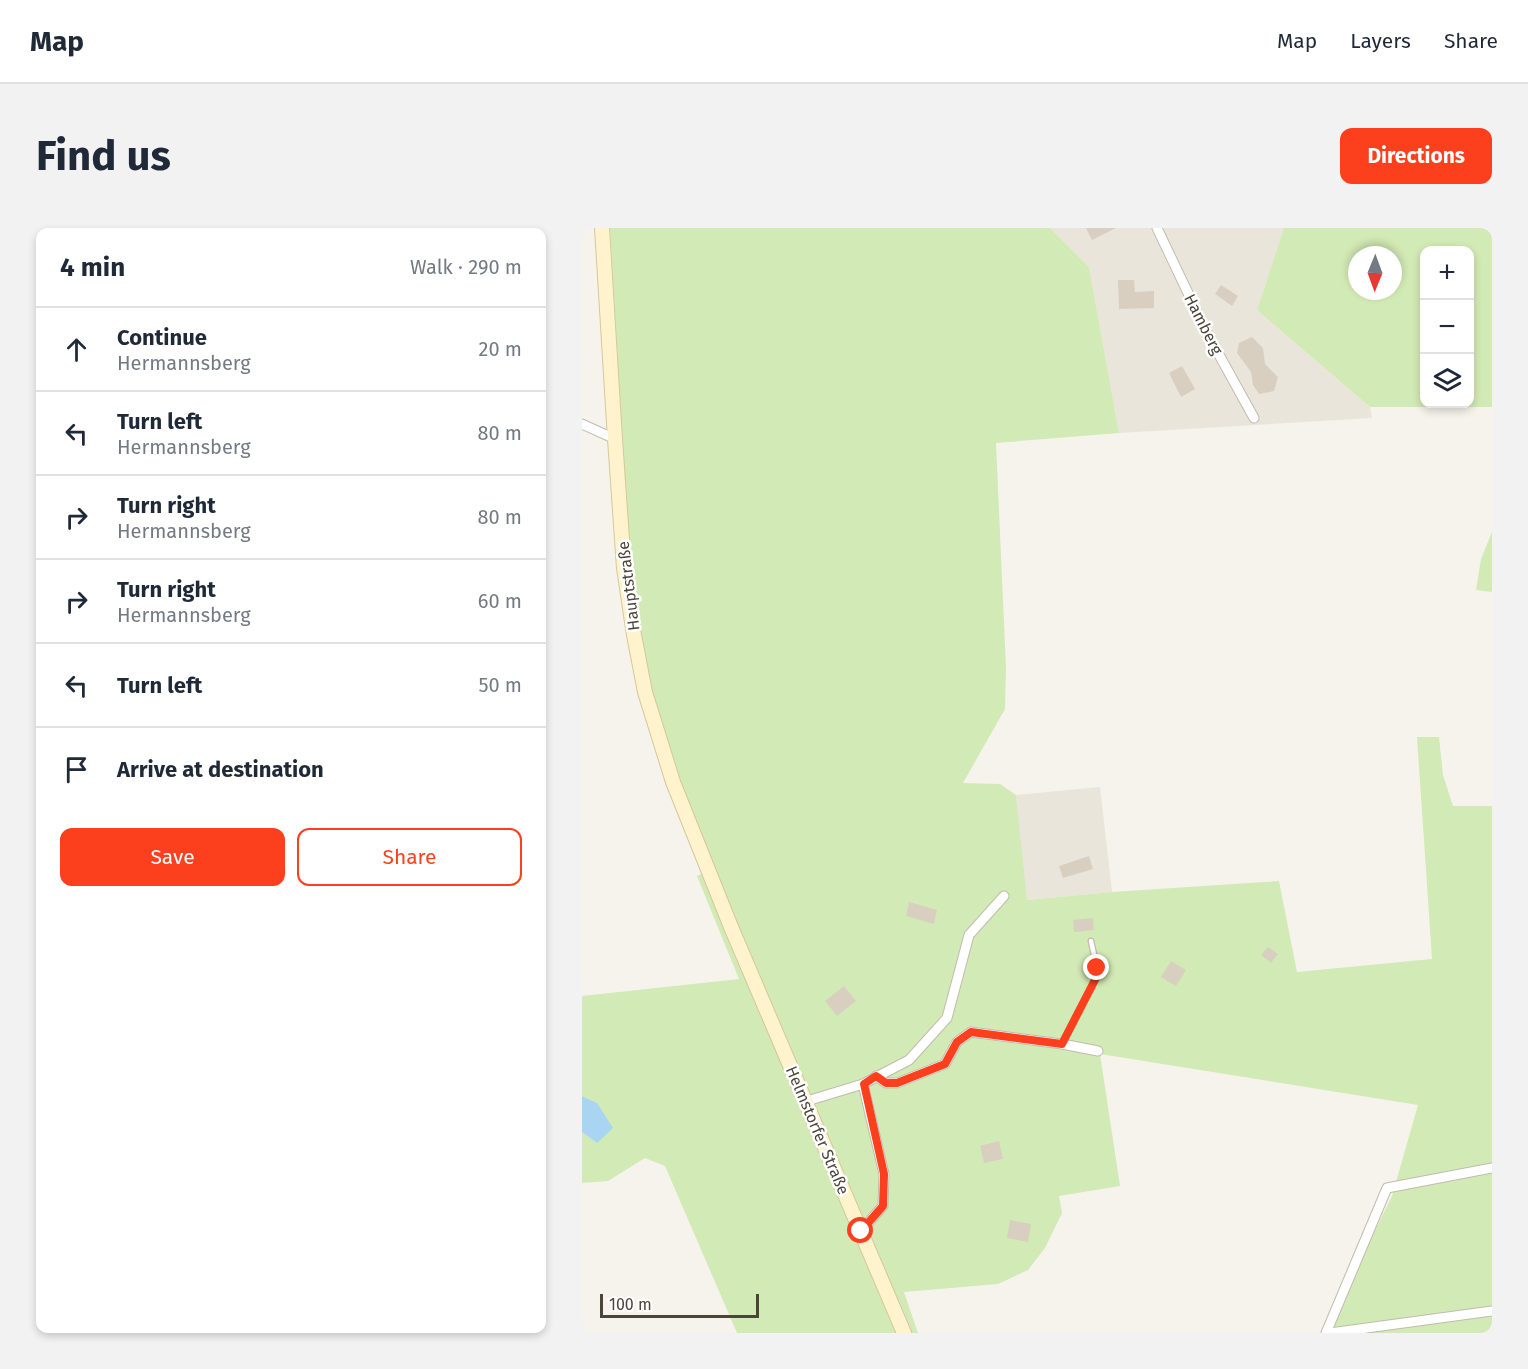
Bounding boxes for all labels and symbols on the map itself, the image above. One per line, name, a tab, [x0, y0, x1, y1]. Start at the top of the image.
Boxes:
north arrow	[1348, 246, 1402, 300]
street label: Hamberg	[1180, 291, 1227, 358]
street label: Hauptstraße	[614, 540, 643, 632]
route end	[1083, 954, 1109, 980]
street label: Helmstorfer Straße	[782, 1063, 853, 1197]
route start	[847, 1217, 873, 1243]
scale bar	[600, 1291, 759, 1318]

